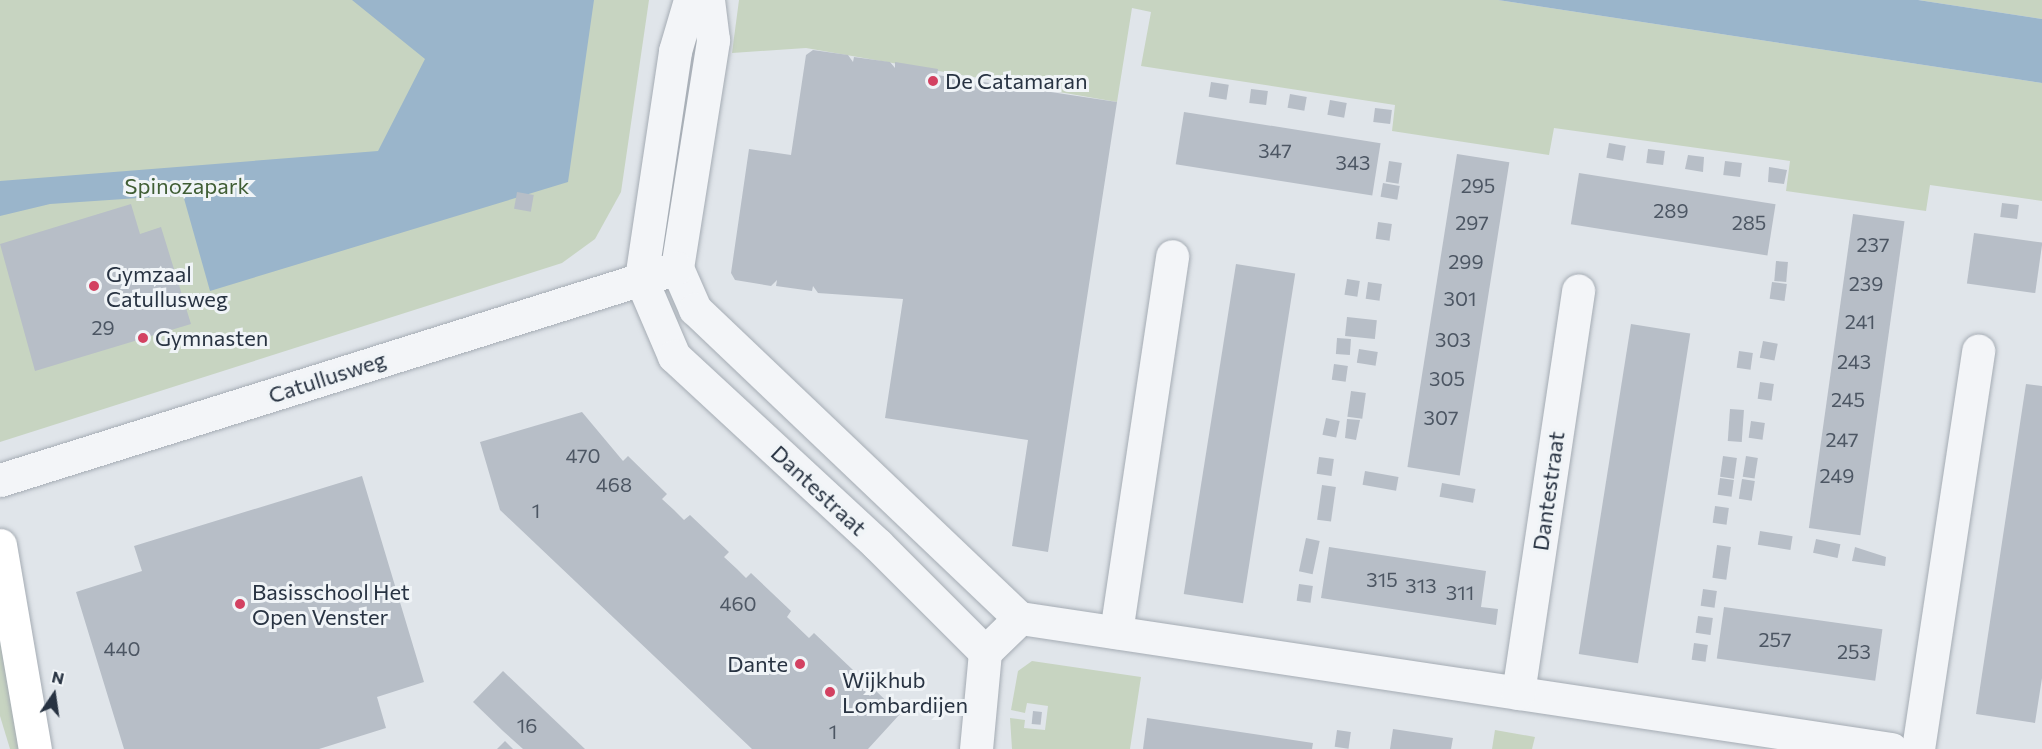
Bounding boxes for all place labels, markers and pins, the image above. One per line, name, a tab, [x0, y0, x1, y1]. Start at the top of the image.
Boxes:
place label: De Catamaran	[945, 68, 1088, 94]
marker: De Catamaran	[926, 74, 940, 88]
place label: Gymzaal Catullusweg	[106, 260, 228, 312]
marker: Gymzaal Catullusweg	[87, 279, 101, 293]
place label: Gymnasten	[155, 325, 268, 351]
marker: Gymnasten	[136, 331, 150, 345]
place label: Basisschool Het Open Venster	[252, 578, 410, 630]
marker: Basisschool Het Open Venster	[233, 597, 247, 611]
place label: Dante	[727, 651, 788, 677]
marker: Dante	[793, 657, 807, 671]
place label: Wijkhub Lombardijen	[842, 666, 968, 718]
marker: Wijkhub Lombardijen	[823, 685, 837, 699]

